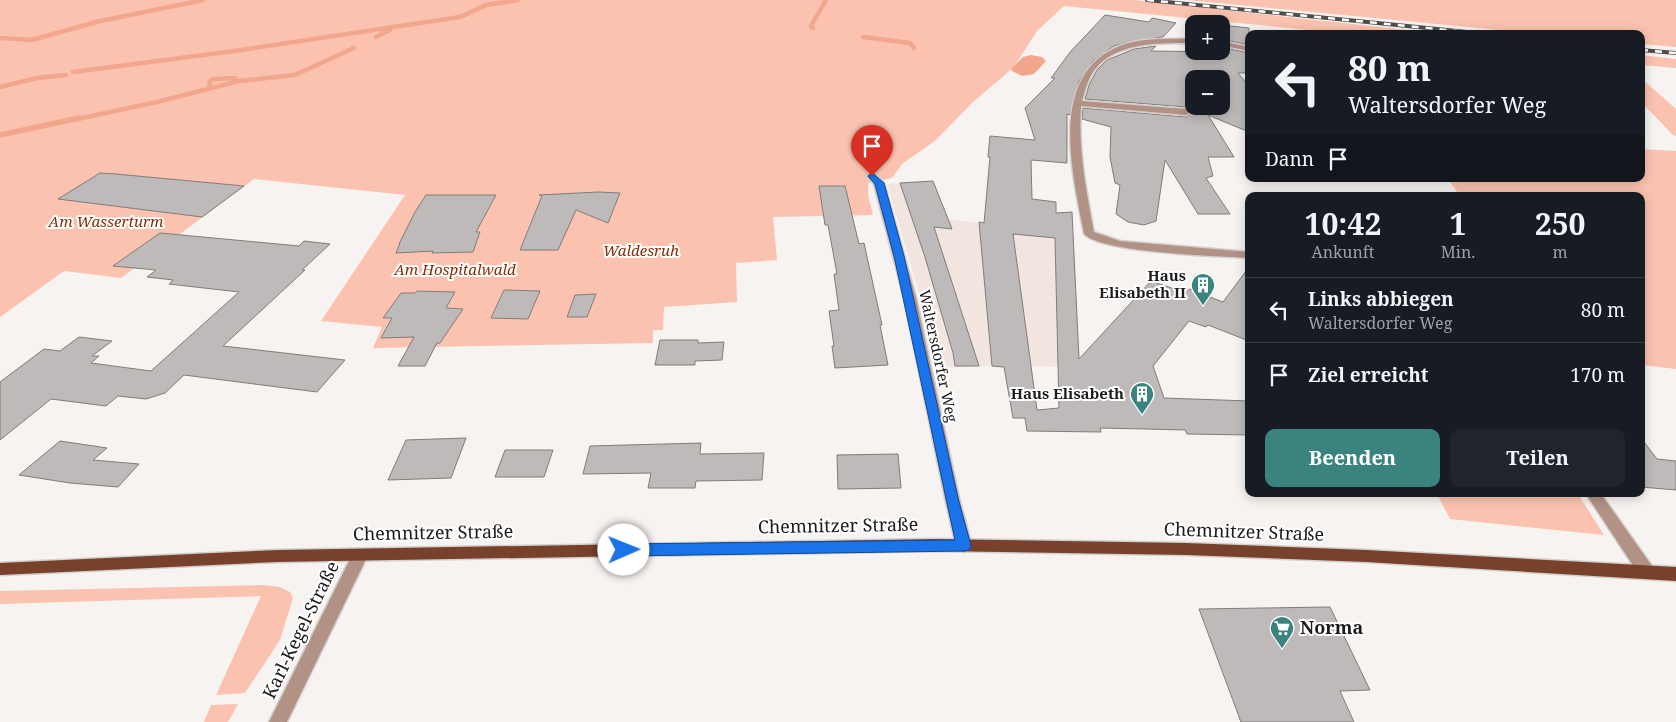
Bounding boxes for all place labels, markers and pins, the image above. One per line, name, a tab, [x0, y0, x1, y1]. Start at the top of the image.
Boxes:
pin	[851, 125, 893, 176]
place label: Haus Elisabeth II	[1099, 265, 1186, 302]
building icon: Haus Elisabeth II	[1190, 272, 1216, 306]
building icon: Haus Elisabeth	[1129, 381, 1155, 415]
place label: Haus Elisabeth	[1011, 383, 1124, 403]
supermarket icon: Norma	[1269, 615, 1295, 649]
place label: Norma	[1300, 615, 1363, 639]

